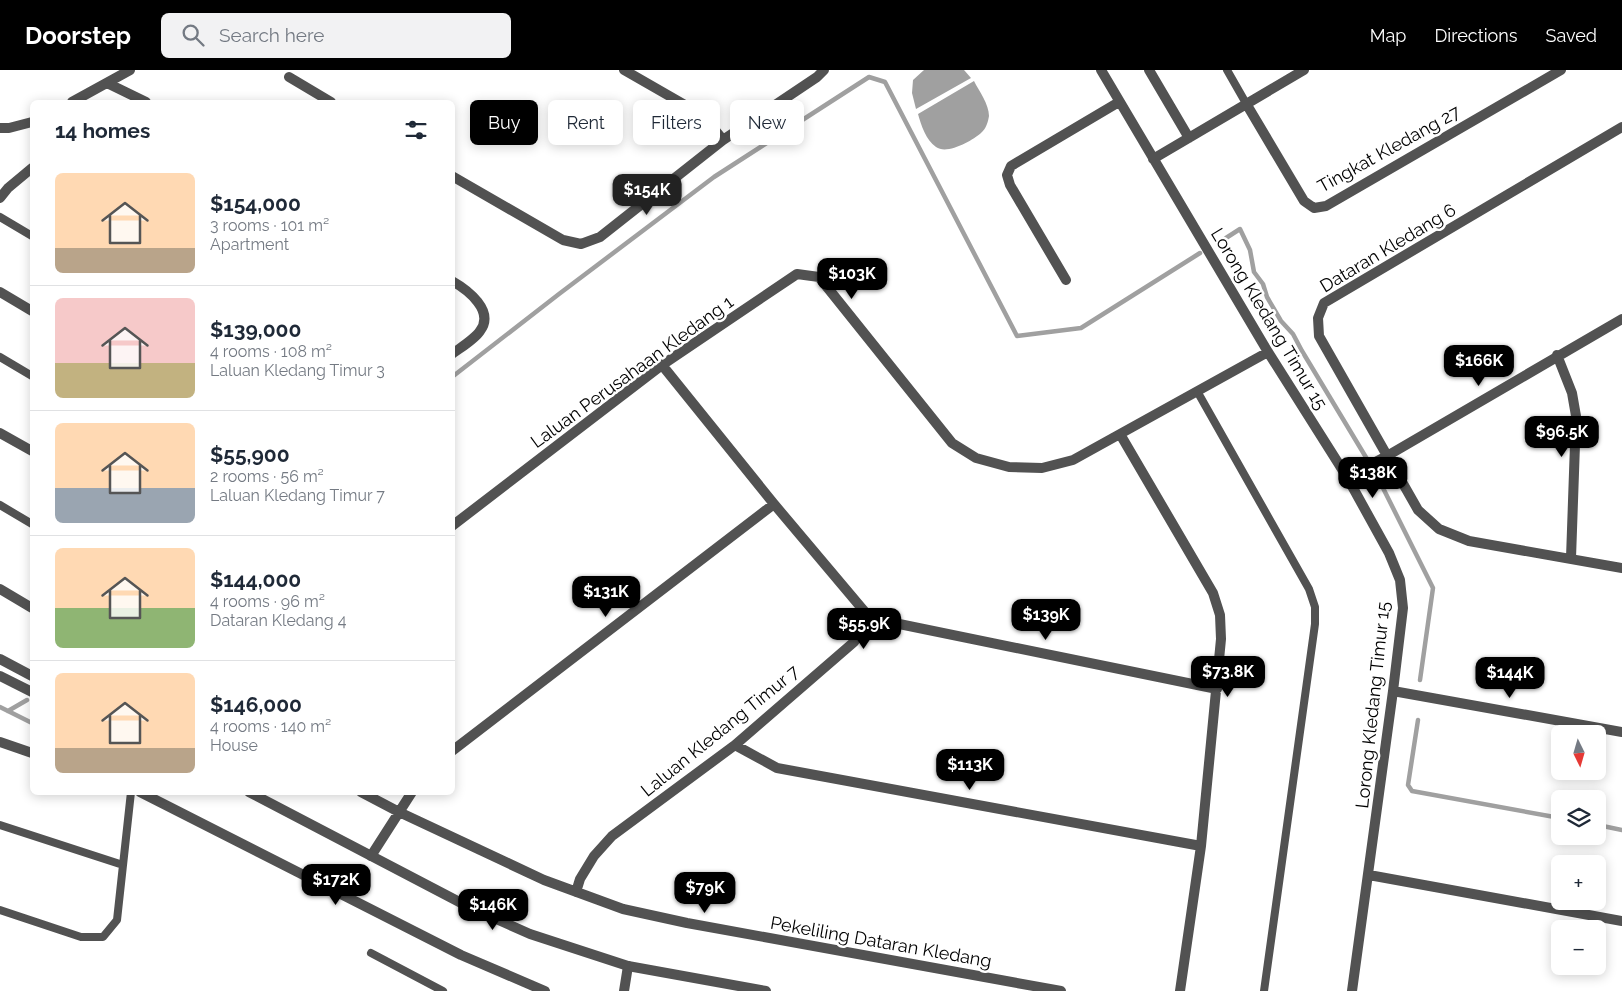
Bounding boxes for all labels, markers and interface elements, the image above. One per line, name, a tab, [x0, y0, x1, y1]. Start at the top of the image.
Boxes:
search box	[161, 13, 511, 58]
text: Doorstep	[25, 21, 131, 50]
icon: search	[179, 21, 207, 49]
text: Search here	[219, 24, 325, 46]
text: Map	[1370, 25, 1406, 46]
text: Directions	[1434, 25, 1518, 46]
text: Saved	[1546, 25, 1597, 46]
chip: Buy	[470, 100, 538, 145]
chip: Rent	[548, 100, 623, 145]
chip: Filters	[633, 100, 720, 145]
chip: New	[730, 100, 804, 145]
street label: Tingkat Kledang 27	[1314, 101, 1464, 196]
icon: filters	[402, 116, 430, 144]
text: 14 homes	[55, 118, 150, 143]
pin: $154K	[612, 174, 682, 216]
text: $154K	[624, 180, 670, 199]
text: $154,000	[210, 191, 301, 216]
icon: home	[95, 193, 155, 253]
street label: Dataran Kledang 6	[1316, 199, 1460, 296]
text: 3 rooms · 101 m²	[210, 216, 329, 235]
street label: Lorong Kledang Timur 15	[1207, 224, 1332, 413]
text: Apartment	[210, 235, 289, 254]
pin: $103K	[817, 258, 887, 300]
text: $103K	[828, 264, 876, 283]
street label: Laluan Perusahaan Kledang 1	[526, 291, 737, 452]
text: $139,000	[210, 317, 301, 342]
icon: home	[95, 318, 155, 378]
text: 4 rooms · 108 m²	[210, 342, 332, 361]
pin: $166K	[1444, 344, 1514, 387]
text: $166K	[1455, 351, 1503, 370]
text: Laluan Kledang Timur 3	[210, 361, 385, 380]
pin: $96.5K	[1521, 416, 1603, 458]
text: $96.5K	[1536, 422, 1588, 441]
text: $55,900	[210, 442, 290, 467]
icon: home	[95, 443, 155, 503]
pin: $138K	[1338, 456, 1408, 499]
text: $138K	[1349, 463, 1397, 482]
text: 2 rooms · 56 m²	[210, 467, 324, 486]
text: Laluan Kledang Timur 7	[210, 486, 385, 505]
text: $144,000	[210, 567, 301, 592]
icon: home	[95, 568, 155, 628]
pin: $131K	[571, 576, 641, 618]
text: $131K	[583, 582, 629, 601]
text: 4 rooms · 96 m²	[210, 592, 325, 611]
pin: $139K	[1011, 598, 1081, 641]
street label: Lorong Kledang Timur 15	[1351, 600, 1394, 809]
text: $139K	[1022, 605, 1070, 624]
pin: $55.9K	[823, 608, 905, 650]
text: Dataran Kledang 4	[210, 611, 347, 630]
text: $55.9K	[838, 614, 890, 633]
pin: $73.8K	[1187, 656, 1269, 698]
pin: $144K	[1475, 656, 1545, 699]
street label: Laluan Kledang Timur 7	[637, 660, 803, 801]
text: $73.8K	[1202, 662, 1254, 681]
text: $144K	[1486, 663, 1534, 682]
text: $146,000	[210, 692, 302, 717]
icon: home	[95, 693, 155, 753]
text: 4 rooms · 140 m²	[210, 717, 331, 736]
north arrow	[1551, 725, 1606, 780]
map controls	[1551, 725, 1606, 975]
text: House	[210, 736, 258, 755]
pin: $113K	[935, 748, 1005, 791]
text: $113K	[947, 755, 993, 774]
button: layers	[1551, 790, 1606, 845]
button: +	[1551, 855, 1606, 910]
pin: $172K	[301, 864, 371, 906]
text: $172K	[313, 870, 359, 889]
pin: $79K	[675, 872, 735, 914]
text: $79K	[685, 878, 725, 897]
pin: $146K	[458, 888, 528, 931]
text: $146K	[469, 895, 517, 914]
street label: Pekeliling Dataran Kledang	[769, 912, 993, 971]
button: −	[1551, 920, 1606, 975]

